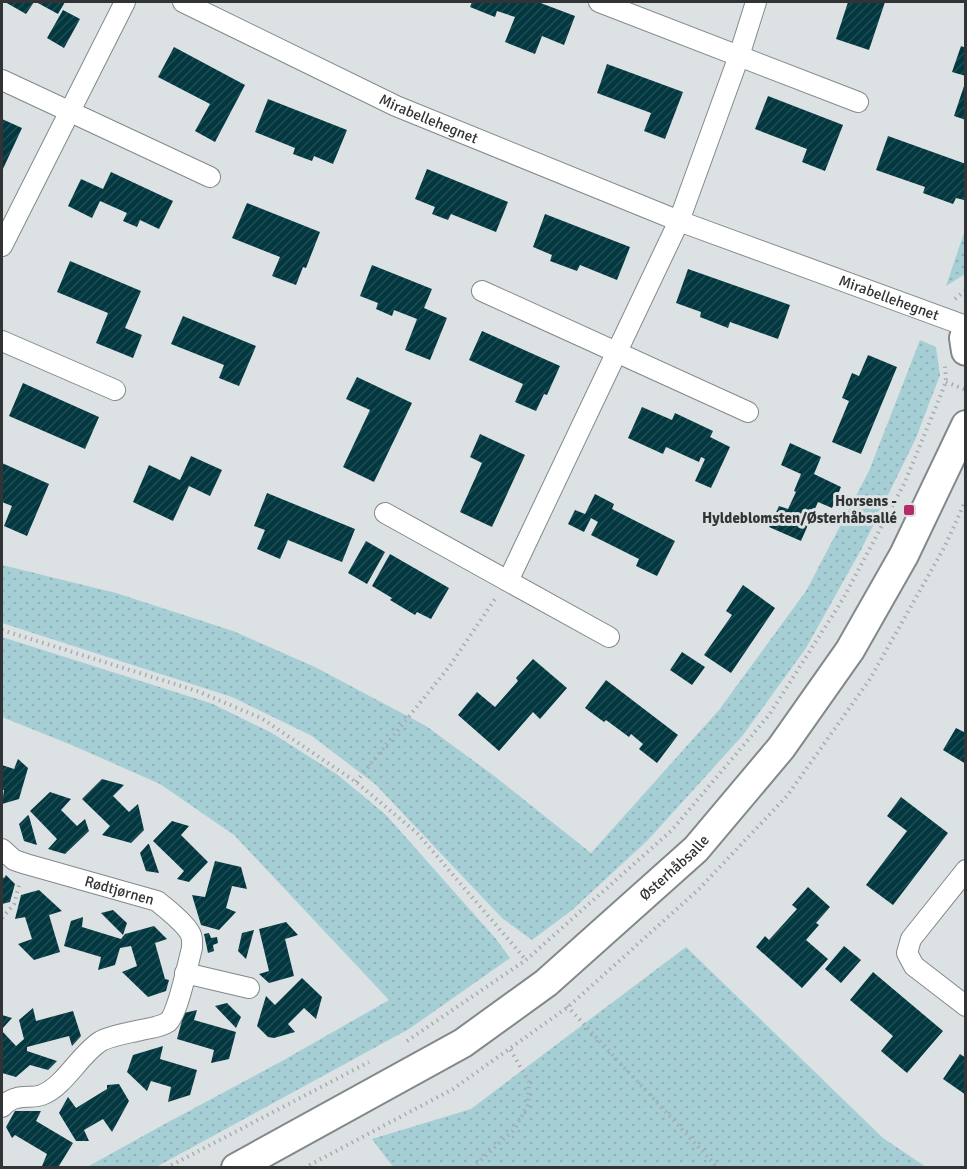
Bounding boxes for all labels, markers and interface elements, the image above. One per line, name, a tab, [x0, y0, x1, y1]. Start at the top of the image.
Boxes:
street label: Mirabellehegnet	[376, 90, 481, 147]
street label: Mirabellehegnet	[836, 271, 941, 324]
place label: Horsens - Hyldeblomsten/Østerhåbsallé	[702, 492, 897, 527]
marker: Horsens - Hyldeblomsten/Østerhåbsallé	[902, 503, 916, 517]
street label: Østerhåbsalle	[636, 831, 713, 904]
street label: Rødtjørnen	[83, 872, 156, 909]

